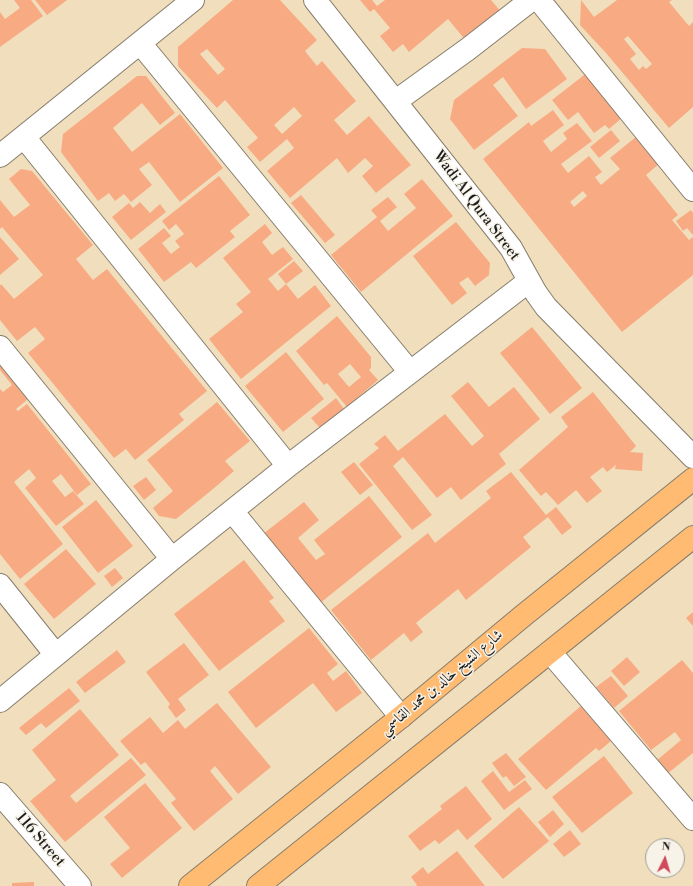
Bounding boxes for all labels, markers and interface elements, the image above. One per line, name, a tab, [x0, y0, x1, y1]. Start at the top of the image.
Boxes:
street label: Wadi Al Qura Street	[429, 148, 523, 264]
street label: شارع الشيخ خالد بن محمد القاسمي	[377, 626, 507, 740]
street label: 116 Street	[12, 809, 68, 871]
north arrow	[645, 838, 685, 878]
text: N	[661, 840, 671, 854]

